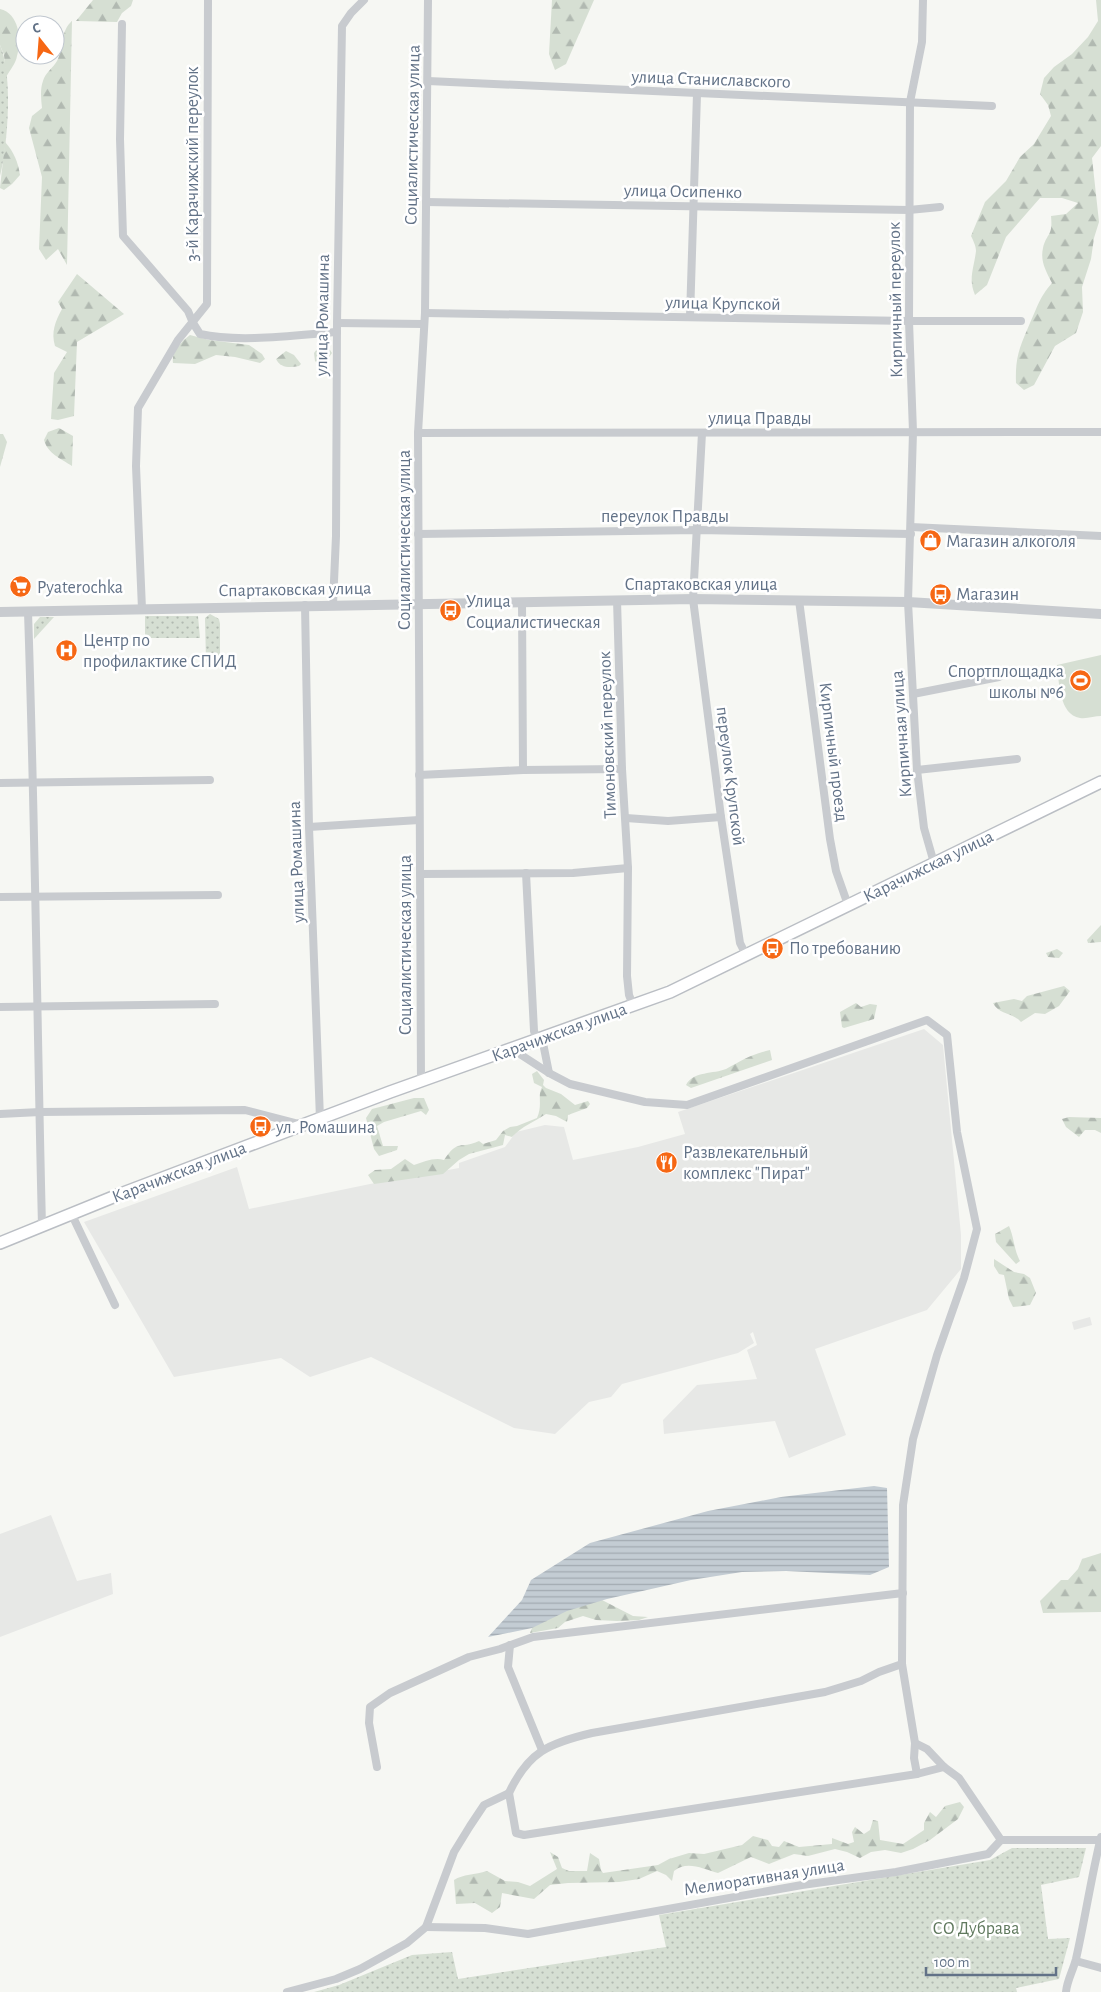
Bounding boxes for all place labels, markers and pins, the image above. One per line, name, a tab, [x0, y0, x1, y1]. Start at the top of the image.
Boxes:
shop icon: Магазин алкоголя	[918, 529, 942, 553]
place label: Магазин алкоголя	[946, 533, 1076, 551]
supermarket icon: Pyaterochka	[9, 575, 33, 599]
place label: Pyaterochka	[37, 579, 123, 597]
bus stop icon: Магазин	[928, 582, 952, 606]
place label: Магазин	[956, 586, 1019, 604]
place label: Улица Социалистическая	[466, 593, 601, 632]
bus stop icon: Улица Социалистическая	[438, 599, 462, 623]
place label: Центр по профилактике СПИД	[83, 632, 237, 671]
hospital icon: Центр по профилактике СПИД	[55, 638, 79, 662]
place label: Спортплощадка школы №6	[948, 663, 1064, 702]
sports icon: Спортплощадка школы №6	[1068, 669, 1092, 693]
bus stop icon: По требованию	[761, 936, 785, 960]
place label: По требованию	[789, 939, 901, 958]
bus stop icon: ул. Ромашина	[248, 1115, 272, 1139]
place label: ул. Ромашина	[275, 1119, 375, 1137]
place label: Развлекательный комплекс "Пират"	[683, 1144, 810, 1183]
restaurant icon: Развлекательный комплекс "Пират"	[655, 1150, 679, 1174]

